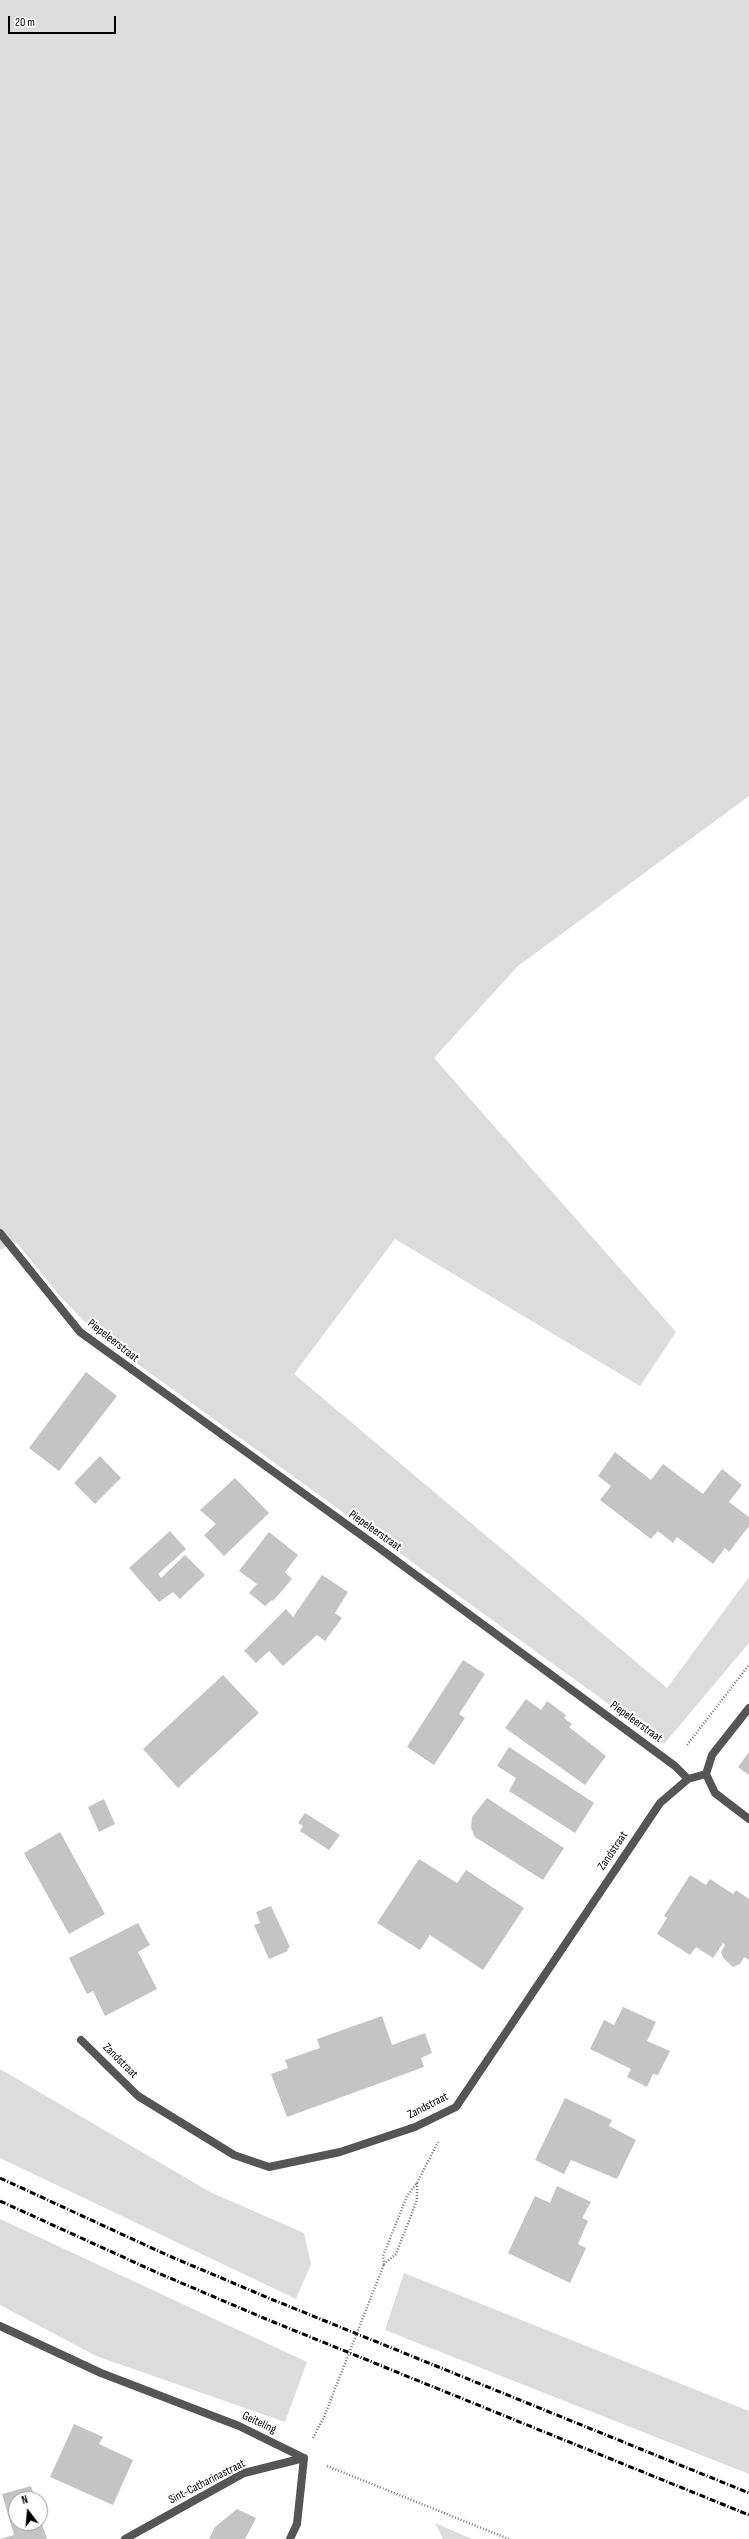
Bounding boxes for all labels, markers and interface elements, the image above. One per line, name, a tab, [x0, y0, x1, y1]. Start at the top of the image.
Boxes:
scale bar	[10, 8, 118, 34]
text: 20 m	[15, 15, 35, 30]
street label: Piepeleerstraat	[84, 1316, 142, 1366]
street label: Piepeleerstraat	[346, 1508, 404, 1554]
street label: Piepeleerstraat	[607, 1698, 665, 1746]
street label: Zandstraat	[595, 1829, 631, 1873]
street label: Zandstraat	[99, 2040, 141, 2082]
street label: Zandstraat	[405, 2090, 451, 2122]
street label: Geiteling	[240, 2409, 278, 2437]
street label: Sint-Catharinastraat	[166, 2457, 248, 2507]
north arrow	[8, 2491, 48, 2531]
text: N	[20, 2493, 29, 2507]

